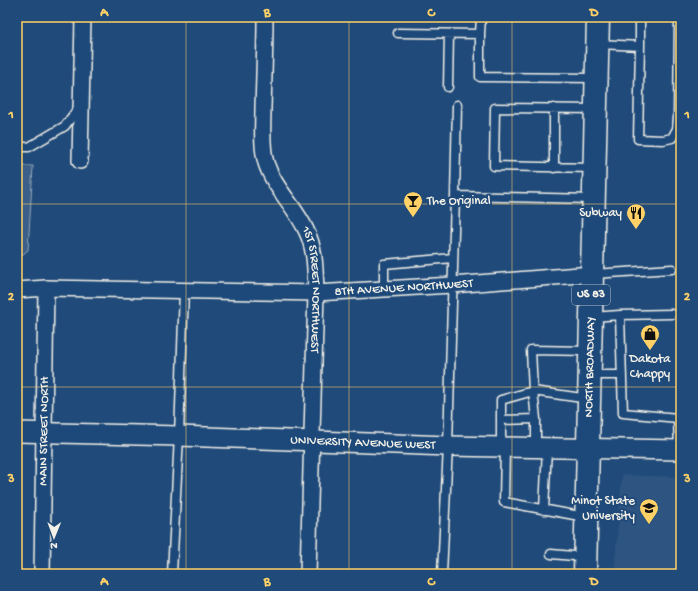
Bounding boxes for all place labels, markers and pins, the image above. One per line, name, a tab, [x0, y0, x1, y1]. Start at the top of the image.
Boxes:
bar icon: The Original	[402, 190, 424, 218]
place label: The Original	[426, 194, 491, 209]
restaurant icon: Subway	[625, 202, 647, 230]
place label: Subway	[579, 206, 623, 221]
shop icon: Dakota Chappy	[639, 323, 661, 351]
place label: Dakota Chappy	[629, 352, 671, 382]
place label: Minot State University	[571, 494, 636, 524]
school or university icon: Minot State University	[638, 497, 660, 525]

